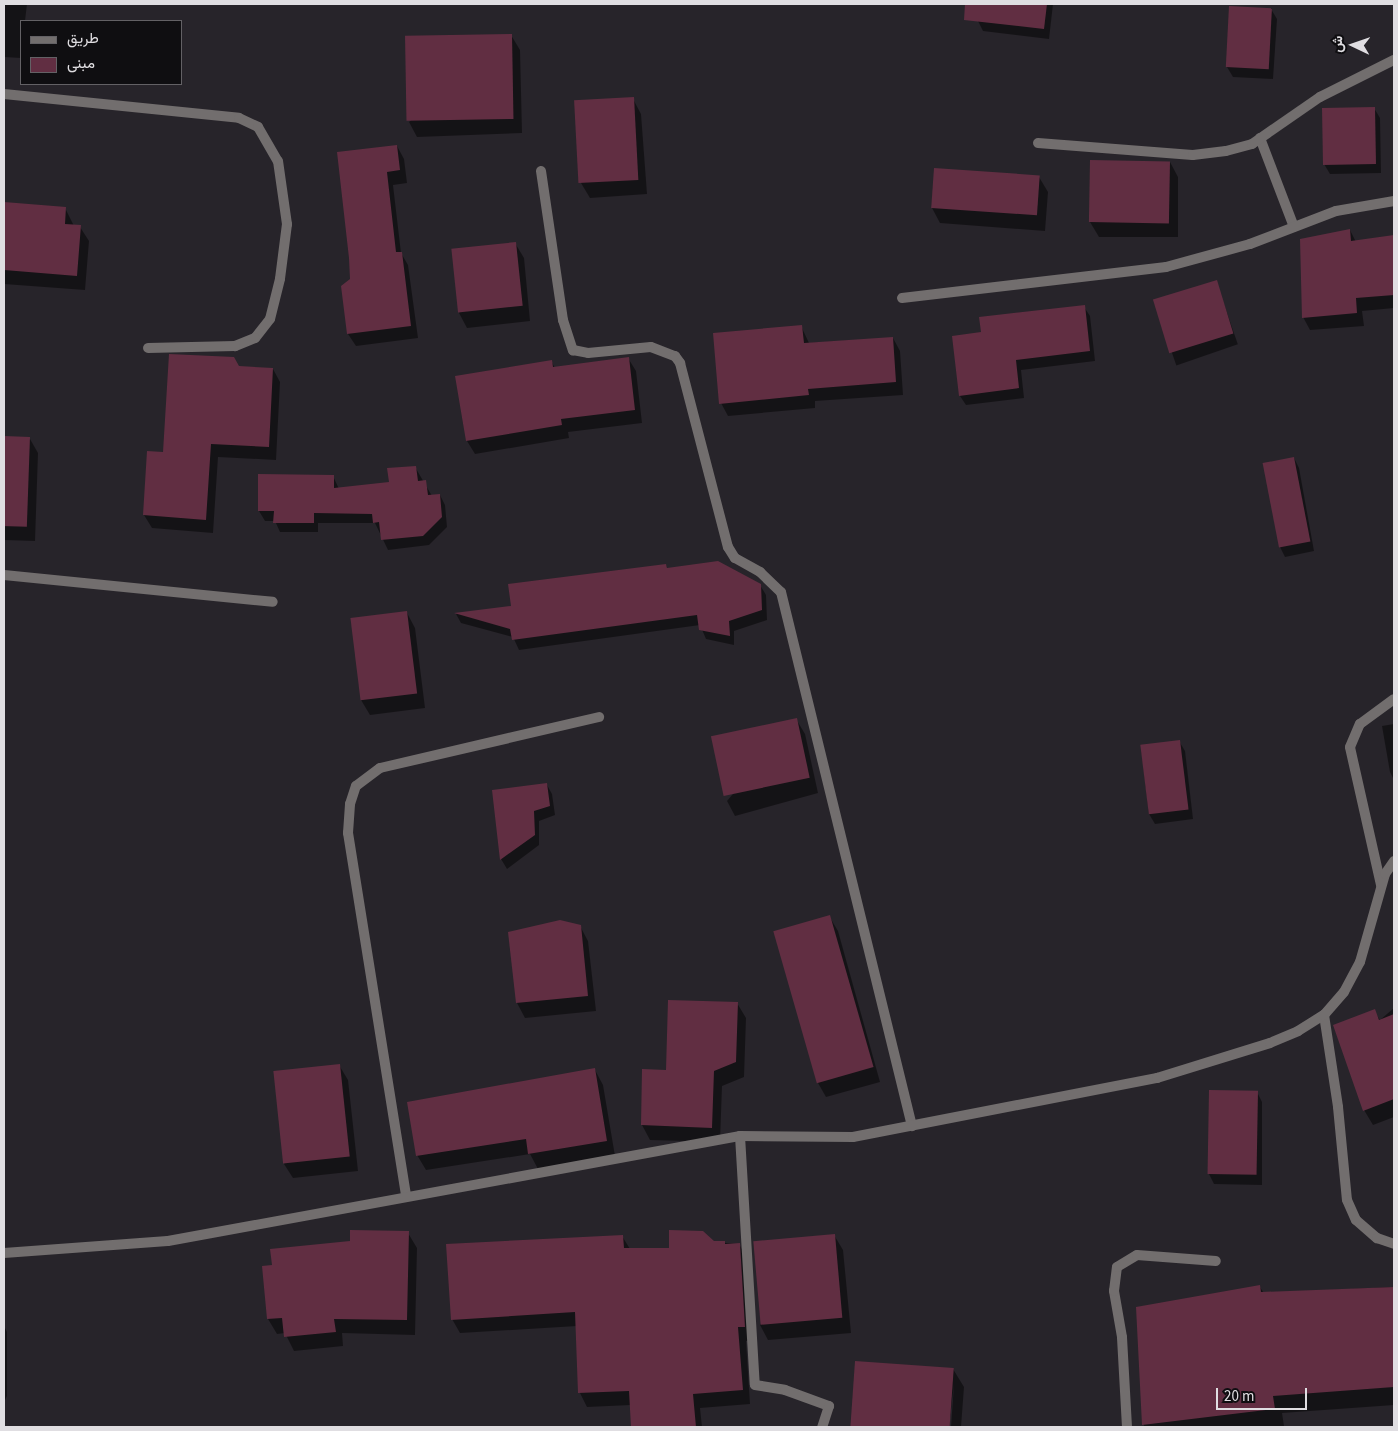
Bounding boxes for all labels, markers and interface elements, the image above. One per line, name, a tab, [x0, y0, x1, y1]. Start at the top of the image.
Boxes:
legend	[20, 20, 182, 85]
north arrow	[1328, 20, 1378, 70]
text: طريق	[67, 28, 99, 49]
text: ش	[1328, 35, 1348, 53]
text: مبنى	[67, 53, 95, 74]
scale bar	[1218, 1378, 1309, 1410]
text: 20 m	[1224, 1386, 1254, 1407]

